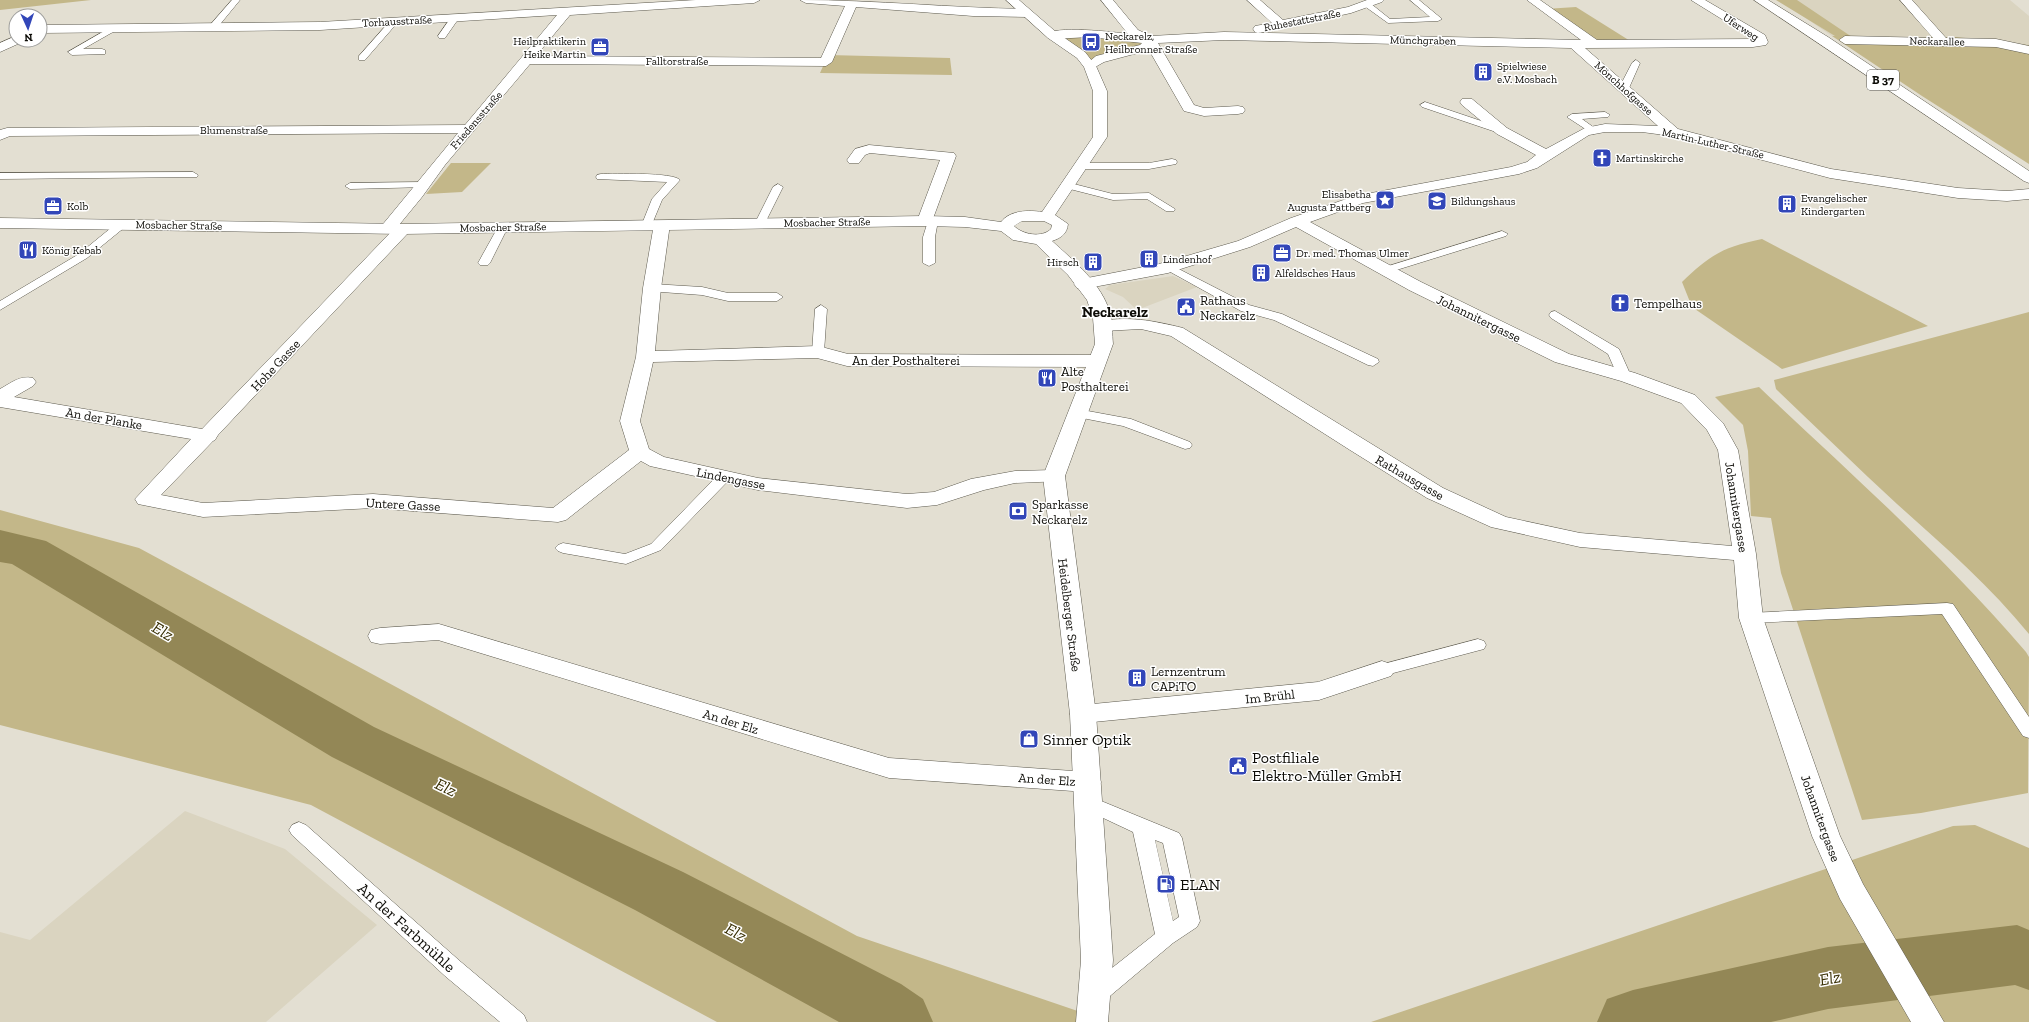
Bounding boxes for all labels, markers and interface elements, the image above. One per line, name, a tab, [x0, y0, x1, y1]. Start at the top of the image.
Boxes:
street label: Ruhestattstraße	[1263, 7, 1342, 34]
north arrow	[8, 8, 48, 48]
street label: Uferweg	[1720, 11, 1761, 44]
street label: Torhausstraße	[362, 13, 432, 30]
place label: Neckarelz, Heilbronner Straße	[1105, 30, 1197, 56]
text: N	[23, 31, 33, 44]
bus stop icon: Neckarelz, Heilbronner Straße	[1080, 31, 1102, 53]
street label: Münchgraben	[1390, 33, 1457, 48]
place label: Heilpraktikerin Heike Martin	[513, 35, 587, 61]
street label: Neckarallee	[1909, 35, 1965, 48]
office icon: Heilpraktikerin Heike Martin	[589, 36, 611, 58]
street label: Falltorstraße	[646, 55, 708, 68]
street label: Mönchhofgasse	[1592, 59, 1656, 118]
place label: Spielwiese e.V. Mosbach	[1497, 60, 1558, 86]
building icon: Spielwiese e.V. Mosbach	[1472, 61, 1494, 83]
road number: B 37	[1867, 70, 1899, 90]
street label: Friedensstraße	[448, 89, 505, 152]
street label: Blumenstraße	[200, 124, 268, 137]
street label: Martin-Luther-Straße	[1660, 125, 1765, 162]
church icon: Martinskirche	[1591, 147, 1613, 169]
place label: Martinskirche	[1616, 152, 1684, 165]
place label: Elisabetha Augusta Pattberg	[1288, 188, 1372, 214]
place icon: Elisabetha Augusta Pattberg	[1374, 189, 1396, 211]
school or university icon: Bildungshaus	[1426, 190, 1448, 212]
place label: Evangelischer Kindergarten	[1801, 192, 1868, 218]
building icon: Evangelischer Kindergarten	[1776, 193, 1798, 215]
office icon: Kolb	[42, 195, 64, 217]
place label: Bildungshaus	[1451, 195, 1516, 208]
place label: Kolb	[67, 200, 88, 213]
street label: Mosbacher Straße	[784, 215, 870, 230]
street label: Mosbacher Straße	[136, 218, 222, 233]
street label: Mosbacher Straße	[460, 220, 546, 235]
restaurant icon: König Kebab	[17, 239, 39, 261]
office icon: Dr. med. Thomas Ulmer	[1271, 242, 1293, 264]
place label: König Kebab	[42, 244, 102, 257]
place label: Dr. med. Thomas Ulmer	[1296, 247, 1409, 260]
building icon: Lindenhof	[1138, 248, 1160, 270]
building icon: Hirsch	[1082, 251, 1104, 273]
place label: Lindenhof	[1163, 253, 1213, 266]
place label: Hirsch	[1047, 256, 1080, 269]
building icon: Alfeldsches Haus	[1250, 262, 1272, 284]
place label: Alfeldsches Haus	[1275, 267, 1356, 280]
street label: Johannitergasse	[1434, 292, 1523, 345]
church icon: Tempelhaus	[1609, 292, 1631, 314]
place label: Rathaus Neckarelz	[1200, 293, 1256, 323]
public building icon: Rathaus Neckarelz	[1175, 296, 1197, 318]
place label: Tempelhaus	[1634, 296, 1702, 311]
district label: Neckarelz	[1082, 303, 1148, 321]
street label: Hohe Gasse	[248, 336, 303, 394]
street label: An der Posthalterei	[852, 353, 960, 368]
place label: Alte Posthalterei	[1061, 364, 1129, 394]
restaurant icon: Alte Posthalterei	[1036, 367, 1058, 389]
street label: An der Planke	[64, 404, 143, 433]
street label: Rathausgasse	[1373, 452, 1447, 503]
street label: Johannitergasse	[1722, 461, 1751, 554]
street label: Lindengasse	[695, 464, 767, 493]
street label: Untere Gasse	[365, 495, 441, 514]
place label: Sparkasse Neckarelz	[1032, 497, 1088, 527]
bank icon: Sparkasse Neckarelz	[1007, 500, 1029, 522]
street label: Heidelberger Straße	[1055, 558, 1084, 673]
water label: Elz	[149, 617, 178, 645]
place label: Lernzentrum CAPiTO	[1151, 664, 1226, 694]
building icon: Lernzentrum CAPiTO	[1126, 667, 1148, 689]
street label: Im Brühl	[1245, 686, 1296, 707]
street label: An der Elz	[701, 706, 761, 737]
shop icon: Sinner Optik	[1018, 728, 1040, 750]
place label: Sinner Optik	[1043, 730, 1132, 749]
place label: Postfiliale Elektro-Müller GmbH	[1252, 748, 1402, 785]
public building icon: Postfiliale Elektro-Müller GmbH	[1227, 755, 1249, 777]
street label: An der Elz	[1018, 770, 1076, 789]
water label: Elz	[432, 773, 460, 801]
street label: Johannitergasse	[1798, 773, 1843, 864]
fuel station icon: ELAN	[1155, 873, 1177, 895]
place label: ELAN	[1180, 875, 1220, 894]
street label: An der Farbmühle	[354, 879, 459, 976]
water label: Elz	[722, 918, 750, 946]
water label: Elz	[1818, 966, 1843, 990]

